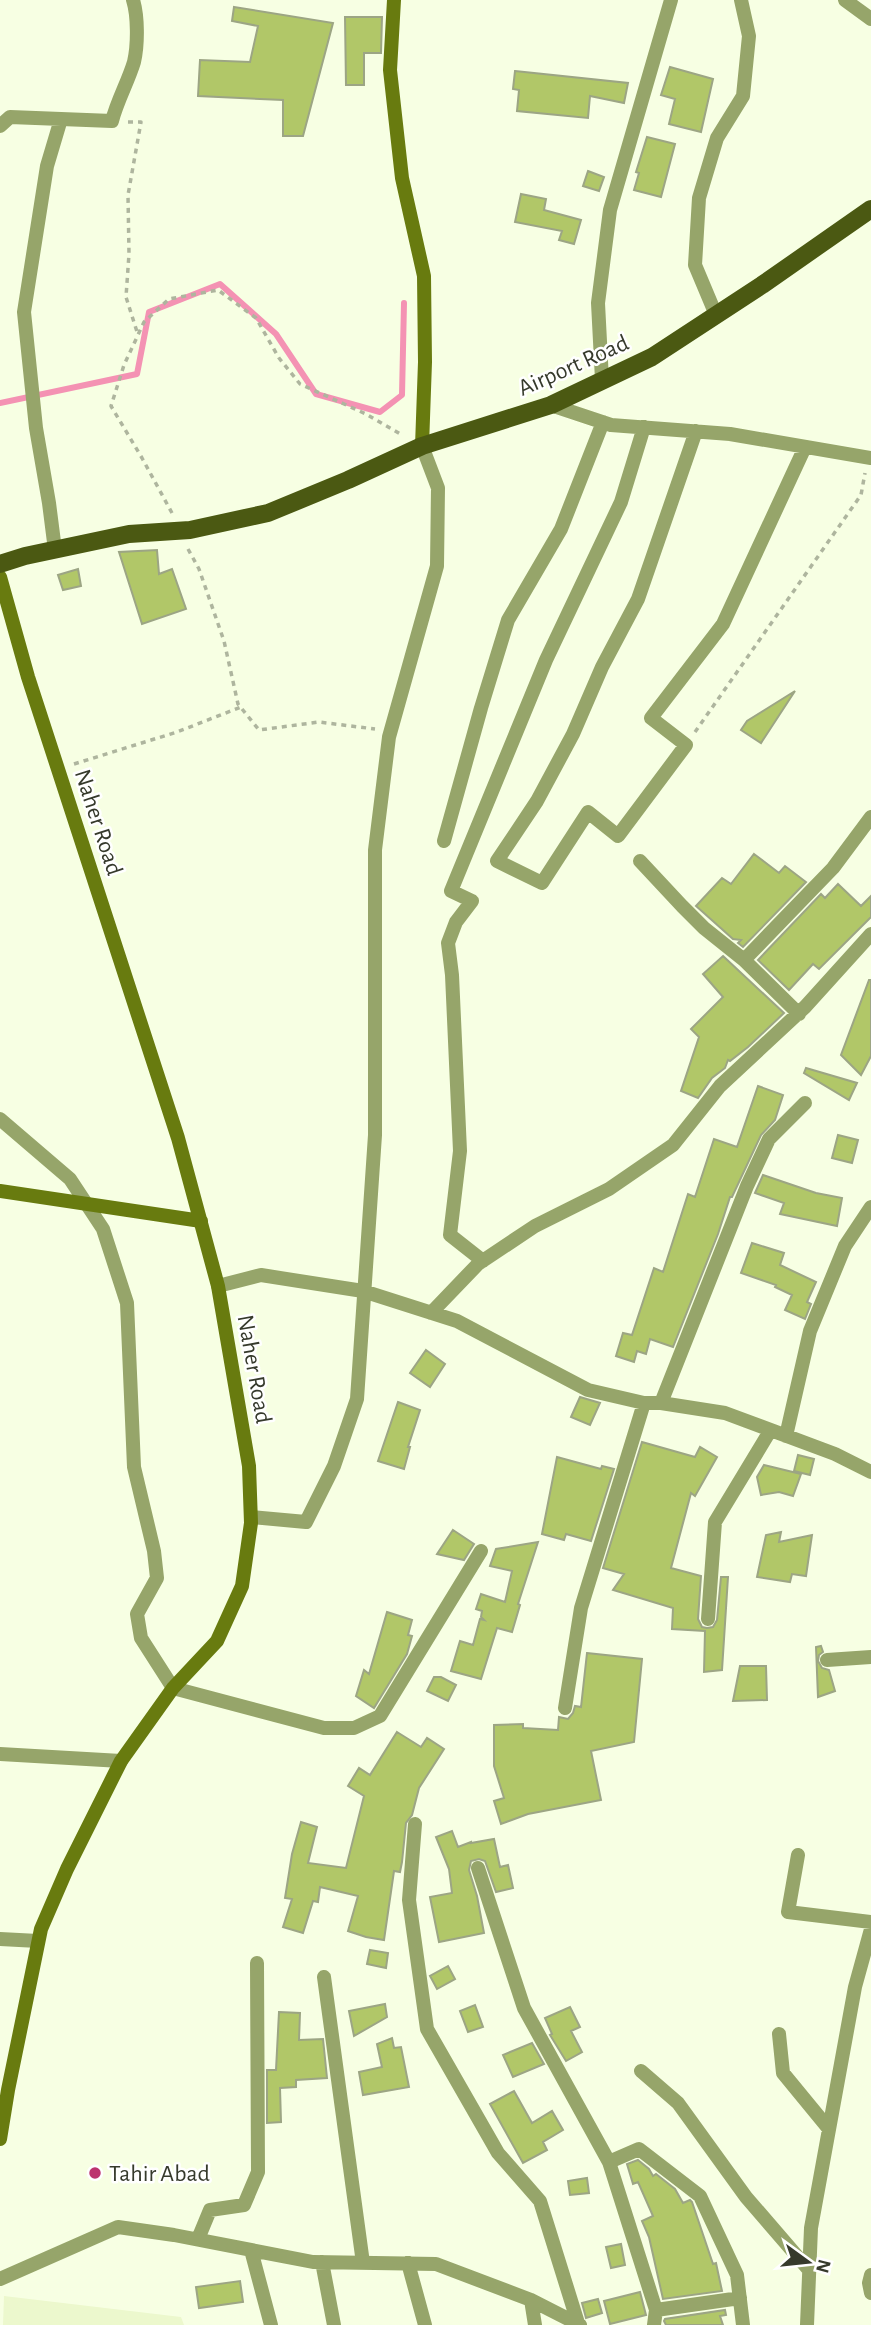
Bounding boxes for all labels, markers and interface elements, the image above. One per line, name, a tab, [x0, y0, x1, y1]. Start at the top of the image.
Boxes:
street label: Airport Road	[514, 331, 632, 401]
street label: Naher Road	[70, 766, 126, 878]
street label: Naher Road	[233, 1313, 275, 1425]
place label: Tahir Abad	[109, 2162, 210, 2186]
marker: Tahir Abad	[87, 2165, 103, 2181]
north arrow	[773, 2227, 843, 2297]
text: N	[812, 2257, 834, 2275]

